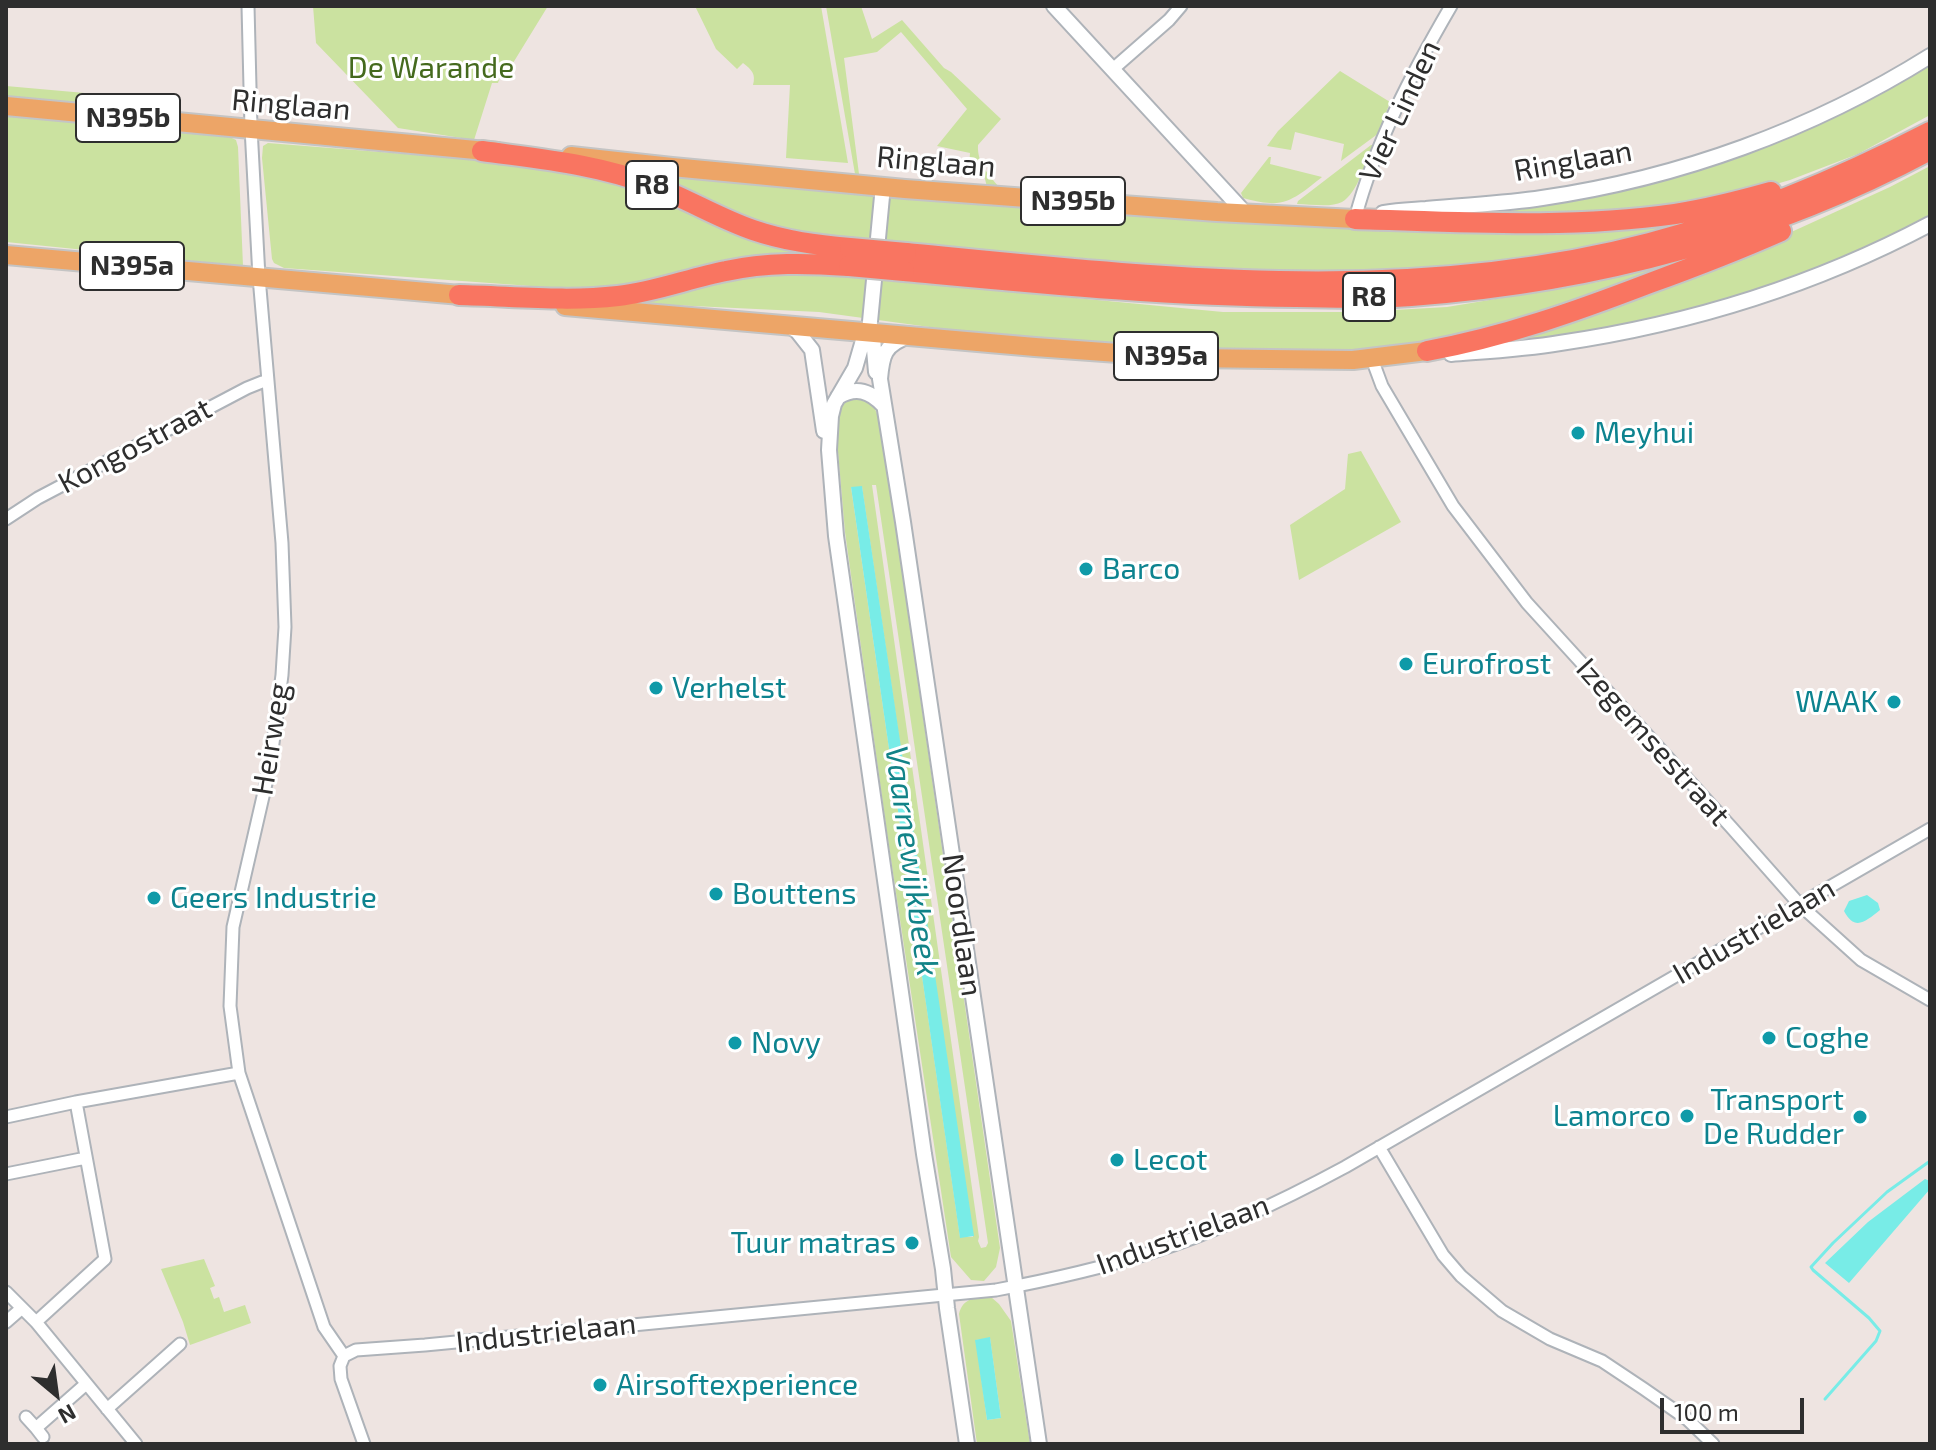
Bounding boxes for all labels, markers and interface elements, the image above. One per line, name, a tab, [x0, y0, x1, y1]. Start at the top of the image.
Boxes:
street label: Vier Linden	[1352, 35, 1448, 187]
park label: De Warande	[348, 50, 514, 86]
street label: Ringlaan	[230, 82, 352, 128]
road number: N395b	[76, 94, 180, 142]
street label: Ringlaan	[1511, 133, 1635, 189]
street label: Ringlaan	[875, 139, 997, 185]
road number: R8	[626, 161, 678, 209]
road number: N395b	[1021, 177, 1125, 225]
road number: N395a	[80, 242, 184, 290]
road number: R8	[1343, 273, 1395, 321]
road number: N395a	[1114, 332, 1218, 380]
street label: Kongostraat	[52, 391, 218, 501]
place label: Meyhui	[1594, 415, 1694, 451]
marker: Meyhui	[1569, 424, 1587, 442]
place label: Barco	[1102, 551, 1180, 587]
marker: Barco	[1077, 560, 1095, 578]
place label: Eurofrost	[1422, 646, 1551, 682]
street label: Izegemsestraat	[1568, 651, 1738, 833]
marker: Eurofrost	[1397, 655, 1415, 673]
place label: Verhelst	[672, 670, 786, 706]
marker: Verhelst	[647, 679, 665, 697]
street label: Heirweg	[244, 680, 298, 798]
place label: WAAK	[1795, 684, 1878, 720]
marker: WAAK	[1885, 693, 1903, 711]
water label: Vaarnewijkbeek	[877, 743, 947, 979]
street label: Noordlaan	[934, 851, 990, 999]
street label: Industrielaan	[1667, 870, 1841, 992]
place label: Bouttens	[732, 876, 856, 912]
place label: Geers Industrie	[170, 880, 377, 916]
marker: Bouttens	[707, 885, 725, 903]
marker: Geers Industrie	[145, 889, 163, 907]
place label: Coghe	[1785, 1020, 1869, 1056]
place label: Novy	[751, 1025, 821, 1061]
marker: Coghe	[1760, 1029, 1778, 1047]
marker: Novy	[726, 1034, 744, 1052]
place label: Transport De Rudder	[1703, 1082, 1844, 1152]
place label: Lamorco	[1553, 1098, 1671, 1134]
marker: Lamorco	[1678, 1107, 1696, 1125]
marker: Transport De Rudder	[1851, 1108, 1869, 1126]
place label: Lecot	[1133, 1142, 1207, 1178]
marker: Lecot	[1108, 1151, 1126, 1169]
street label: Industrielaan	[1092, 1187, 1274, 1283]
place label: Tuur matras	[730, 1225, 896, 1261]
marker: Tuur matras	[903, 1234, 921, 1252]
street label: Industrielaan	[454, 1306, 638, 1360]
north arrow	[16, 1354, 96, 1434]
place label: Airsoftexperience	[616, 1367, 858, 1403]
marker: Airsoftexperience	[591, 1376, 609, 1394]
scale bar	[1664, 1382, 1808, 1432]
text: 100 m	[1674, 1397, 1739, 1426]
text: N	[54, 1400, 81, 1430]

